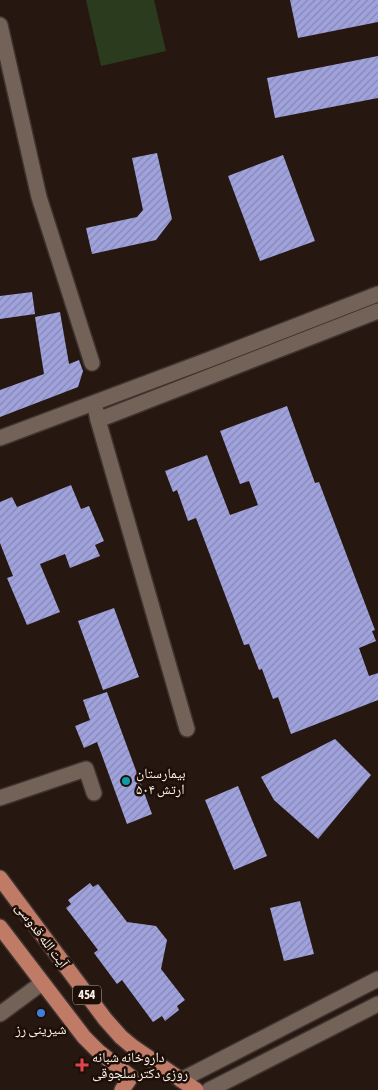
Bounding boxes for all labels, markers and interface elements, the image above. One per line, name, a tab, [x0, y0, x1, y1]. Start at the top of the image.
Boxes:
place label: بیمارستان ۵۰۴ ارتش	[136, 765, 186, 798]
marker: بیمارستان ۵۰۴ ارتش	[120, 775, 132, 787]
street label: آیت الله قدوسی	[12, 899, 72, 972]
road number: 454	[73, 986, 101, 1004]
marker: شیرینی رز	[35, 1007, 47, 1019]
place label: شیرینی رز	[14, 1021, 67, 1038]
place label: داروخانه شبانه روزی دکتر سلجوقی	[92, 1049, 188, 1082]
marker: داروخانه شبانه روزی دکتر سلجوقی	[76, 1059, 88, 1071]

